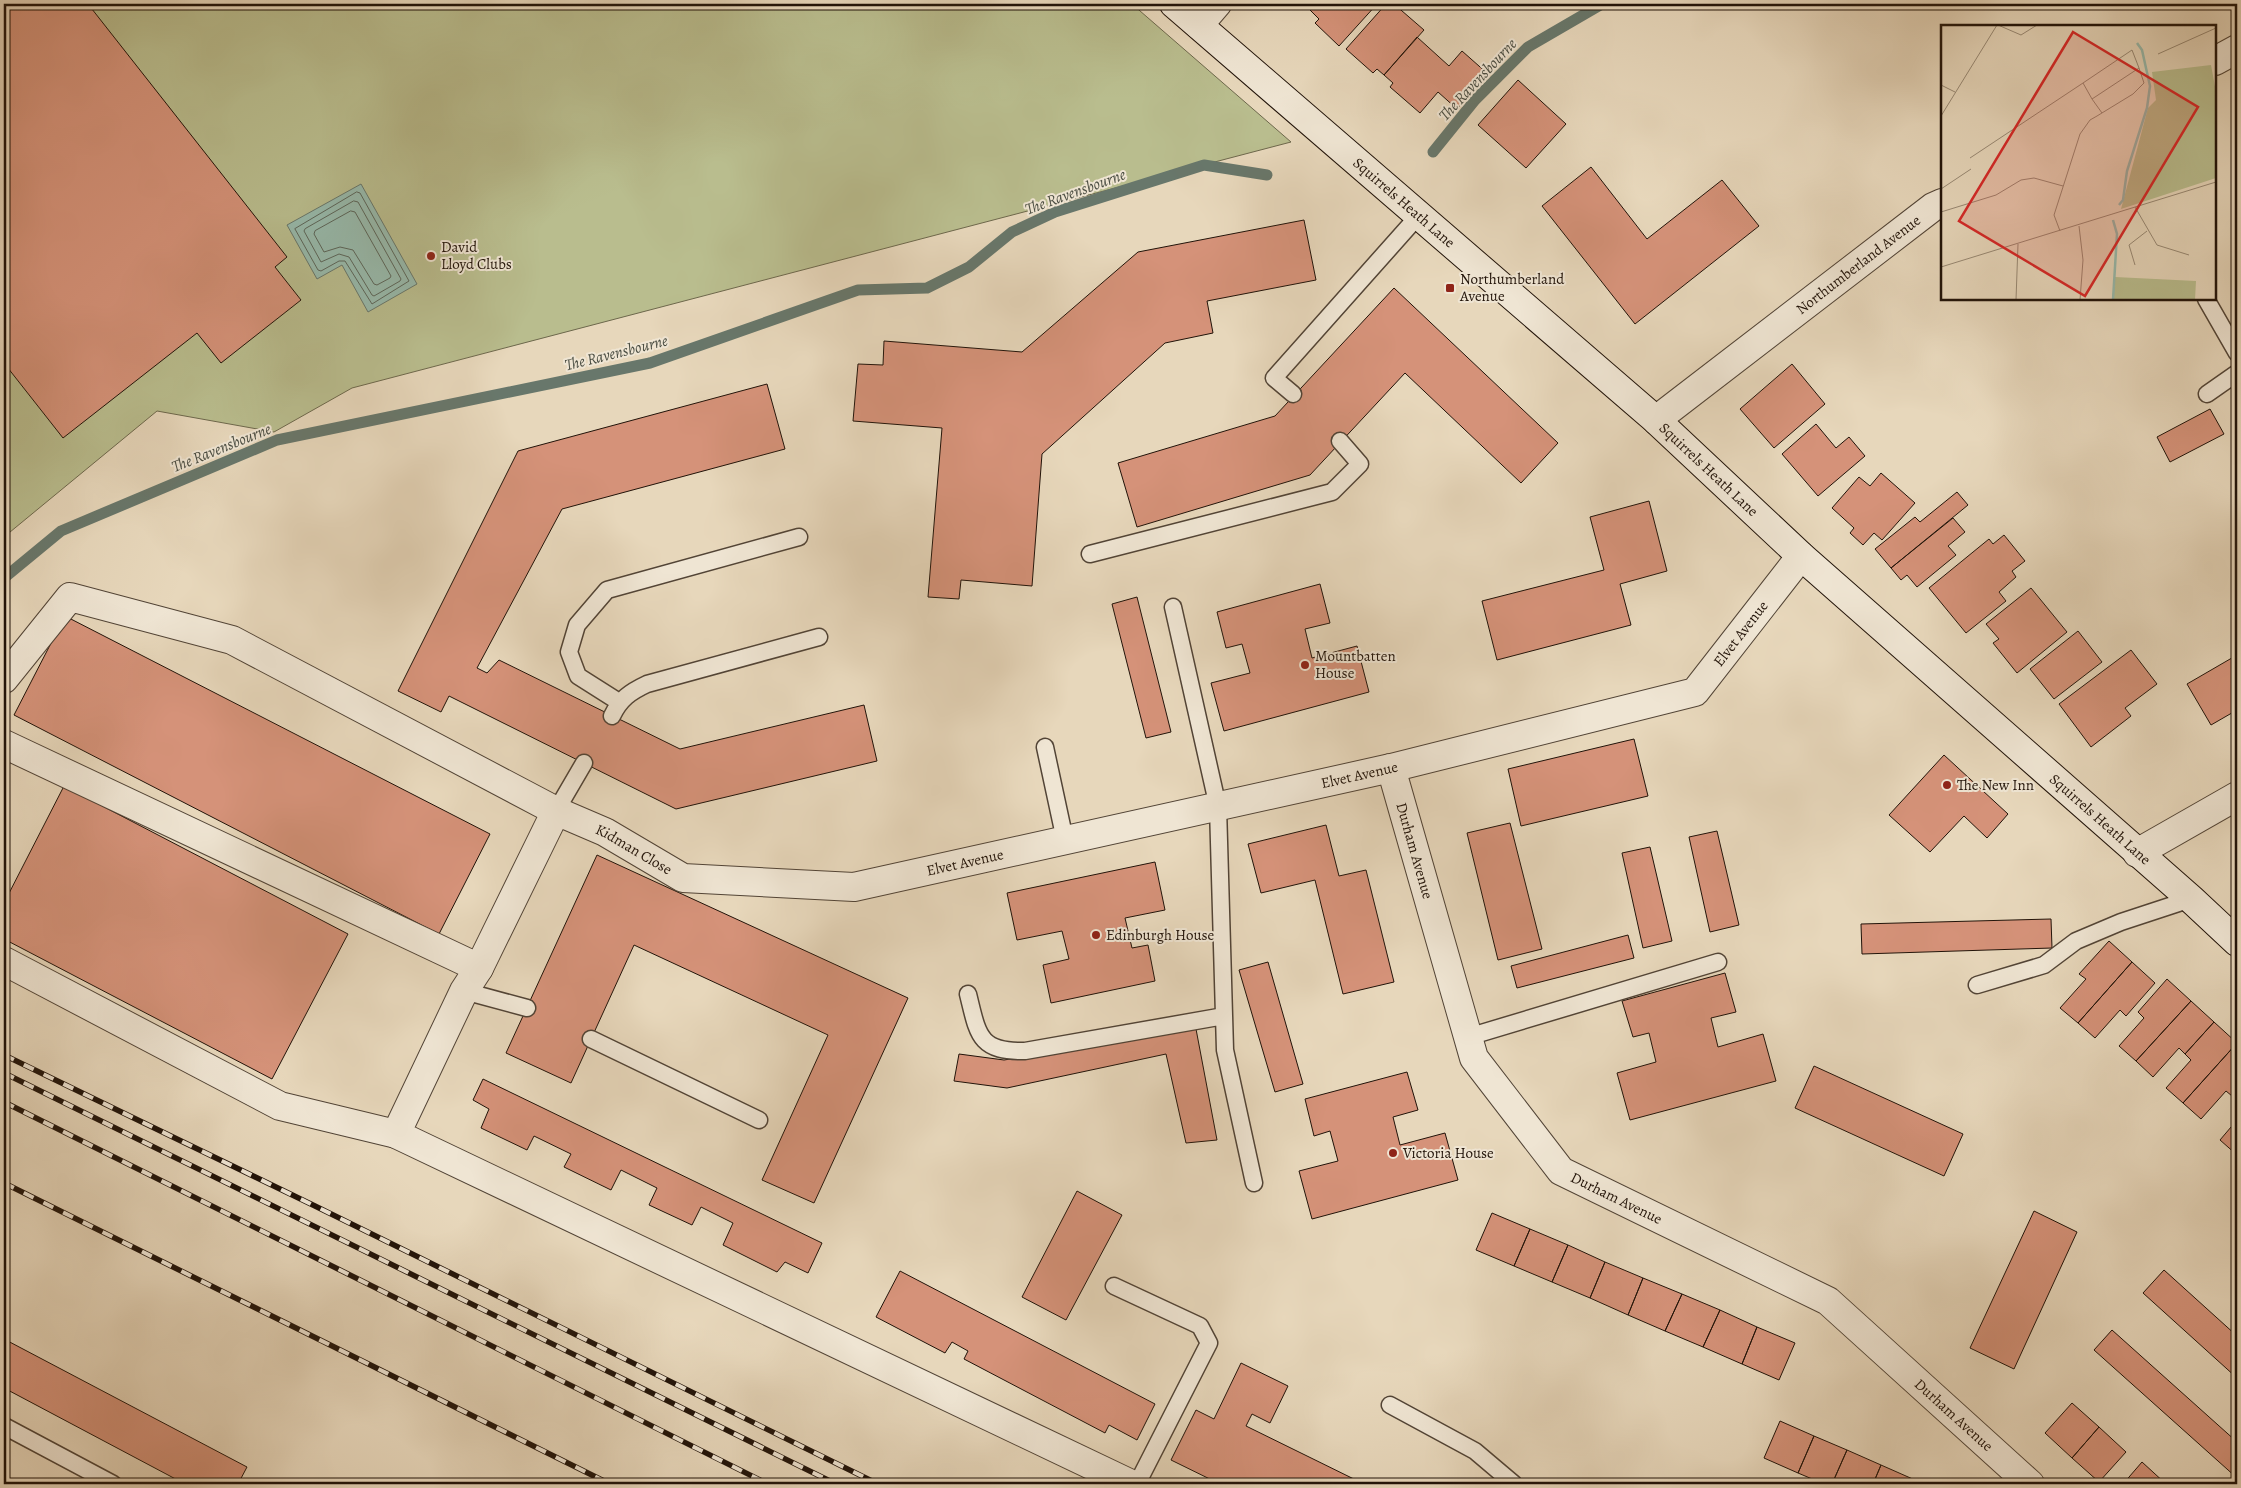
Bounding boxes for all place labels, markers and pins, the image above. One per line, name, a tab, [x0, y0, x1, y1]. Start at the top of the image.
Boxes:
place label: David Lloyd Clubs	[441, 237, 512, 274]
marker: David Lloyd Clubs	[425, 250, 437, 262]
place label: Northumberland Avenue	[1459, 269, 1565, 306]
marker: Northumberland Avenue	[1444, 282, 1456, 294]
place label: Mountbatten House	[1315, 646, 1396, 683]
marker: Mountbatten House	[1299, 659, 1311, 671]
place label: The New Inn	[1957, 775, 2034, 795]
marker: The New Inn	[1941, 779, 1953, 791]
place label: Edinburgh House	[1106, 925, 1215, 945]
marker: Edinburgh House	[1090, 929, 1102, 941]
place label: Victoria House	[1402, 1143, 1494, 1163]
marker: Victoria House	[1387, 1147, 1399, 1159]

